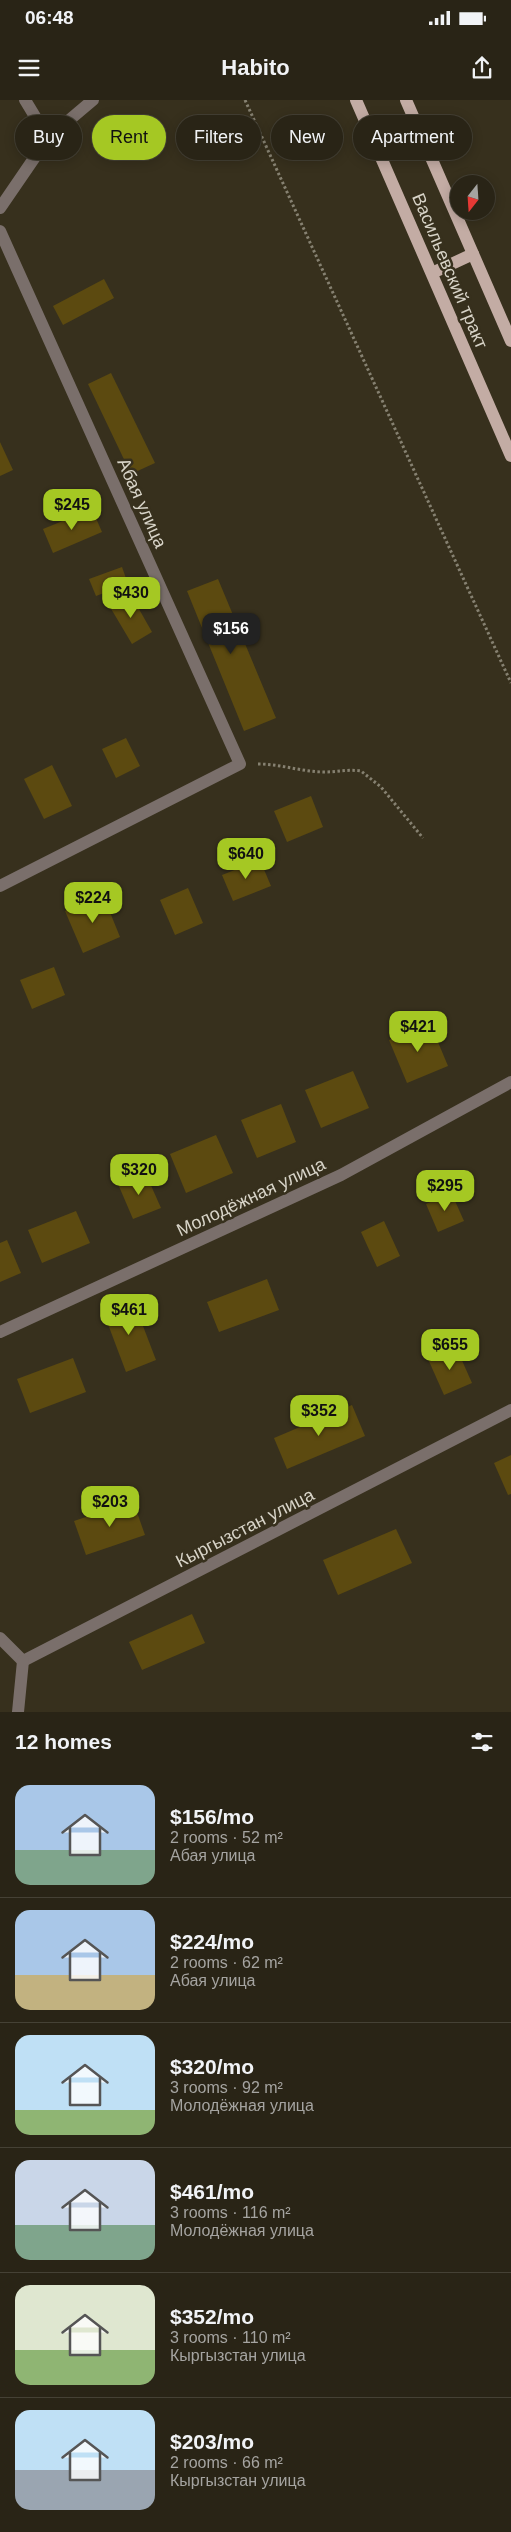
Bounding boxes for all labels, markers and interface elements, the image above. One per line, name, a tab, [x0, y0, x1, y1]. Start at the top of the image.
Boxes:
text: 06:48	[25, 7, 74, 28]
icon: menu	[15, 54, 43, 82]
icon: share	[468, 54, 496, 82]
text: Habito	[221, 55, 290, 80]
chip: Buy	[15, 115, 82, 160]
chip: Rent	[92, 115, 166, 160]
chip: Filters	[176, 115, 261, 160]
chip: New	[271, 115, 343, 160]
chip: Apartment	[353, 115, 472, 160]
north arrow	[450, 175, 495, 220]
map controls	[450, 175, 495, 220]
street label: Васильевский тракт	[408, 190, 492, 352]
street label: Абая улица	[113, 455, 171, 552]
pin: $245	[42, 488, 102, 531]
text: $245	[54, 496, 90, 513]
pin: $430	[101, 576, 161, 619]
text: $430	[113, 584, 149, 601]
pin: $156	[201, 612, 261, 655]
text: $156	[213, 620, 249, 637]
pin: $640	[216, 838, 276, 880]
text: $640	[228, 845, 264, 862]
pin: $224	[63, 882, 123, 924]
text: $224	[75, 889, 111, 906]
pin: $421	[388, 1010, 448, 1053]
text: $421	[400, 1018, 436, 1035]
street label: Молодёжная улица	[173, 1153, 329, 1240]
pin: $320	[109, 1154, 169, 1196]
text: $320	[121, 1161, 157, 1178]
pin: $295	[415, 1170, 475, 1212]
text: $295	[427, 1177, 463, 1194]
pin: $461	[99, 1294, 159, 1336]
text: $461	[111, 1301, 147, 1318]
pin: $655	[420, 1328, 480, 1371]
text: $655	[432, 1336, 468, 1353]
pin: $352	[289, 1394, 349, 1437]
text: $352	[301, 1402, 337, 1419]
street label: Кыргызстан улица	[173, 1484, 318, 1572]
pin: $203	[80, 1486, 140, 1528]
text: $203	[92, 1493, 128, 1510]
icon: filters	[468, 1728, 496, 1756]
text: 12 homes	[15, 1730, 112, 1753]
icon: home	[55, 1805, 115, 1865]
text: $156/mo	[170, 1805, 254, 1828]
text: 2 rooms · 52 m²	[170, 1829, 283, 1846]
text: Абая улица	[170, 1847, 255, 1864]
icon: home	[55, 1930, 115, 1990]
text: $224/mo	[170, 1930, 254, 1953]
text: 2 rooms · 62 m²	[170, 1954, 283, 1971]
text: Абая улица	[170, 1972, 255, 1989]
icon: home	[55, 2055, 115, 2115]
text: $320/mo	[170, 2055, 254, 2078]
text: 3 rooms · 92 m²	[170, 2079, 283, 2096]
text: Молодёжная улица	[170, 2097, 314, 2114]
icon: home	[55, 2180, 115, 2240]
text: $461/mo	[170, 2180, 254, 2203]
text: 3 rooms · 116 m²	[170, 2204, 291, 2221]
text: Молодёжная улица	[170, 2222, 314, 2239]
icon: home	[55, 2305, 115, 2365]
text: $352/mo	[170, 2305, 254, 2328]
text: 3 rooms · 110 m²	[170, 2329, 291, 2346]
text: Кыргызстан улица	[170, 2347, 306, 2364]
icon: home	[55, 2430, 115, 2490]
text: $203/mo	[170, 2430, 254, 2453]
text: 2 rooms · 66 m²	[170, 2454, 283, 2471]
text: Кыргызстан улица	[170, 2472, 306, 2489]

